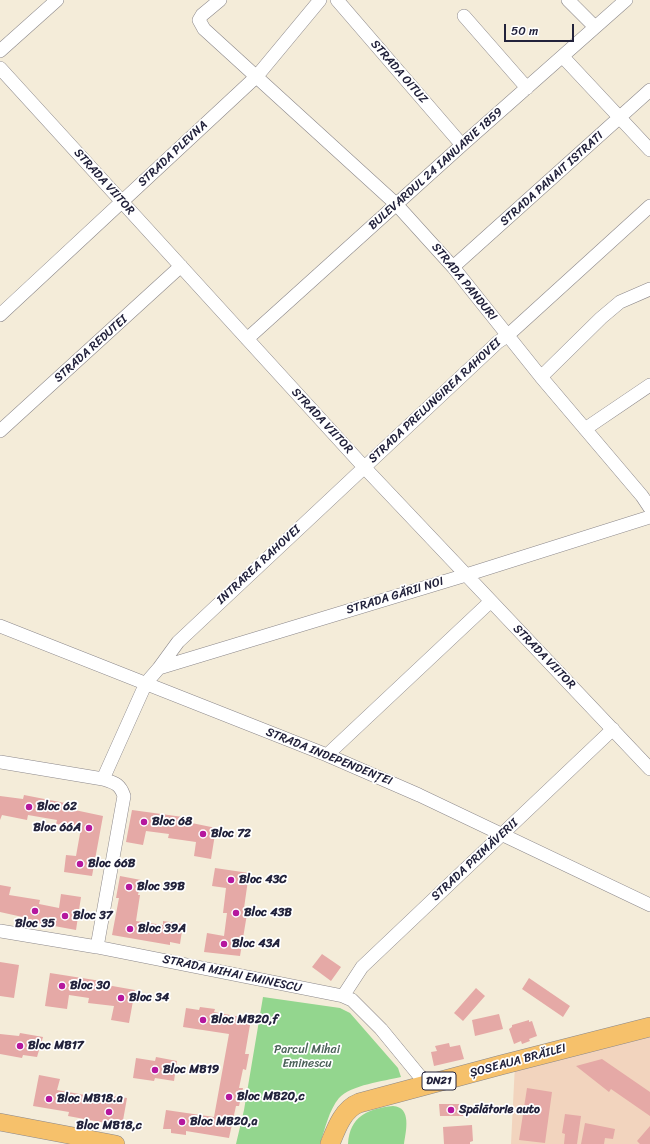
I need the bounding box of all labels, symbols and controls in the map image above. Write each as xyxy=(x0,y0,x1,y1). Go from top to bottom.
scale bar xyxy=(506,16,576,42)
text: 50 m xyxy=(511,20,538,42)
street label: STRADA OITUZ xyxy=(367,37,431,107)
street label: BULEVARDUL 24 IANUARIE 1859 xyxy=(366,105,506,233)
street label: STRADA PLEVNA xyxy=(135,118,211,190)
street label: STRADA PANAIT ISTRATI xyxy=(497,129,607,229)
street label: STRADA VIITOR xyxy=(71,146,137,218)
street label: STRADA PANDURI xyxy=(428,240,500,324)
street label: STRADA REDUTEI xyxy=(51,312,131,386)
street label: STRADA PRELUNGIREA RAHOVEI xyxy=(366,336,504,466)
street label: STRADA VIITOR xyxy=(288,385,356,457)
street label: INTRAREA RAHOVEI xyxy=(214,522,304,608)
street label: STRADA GĂRII NOI xyxy=(345,574,445,618)
street label: STRADA VIITOR xyxy=(510,622,578,692)
street label: STRADA INDEPENDENȚEI xyxy=(264,725,394,789)
place label: Bloc 62 xyxy=(37,800,77,814)
marker: Bloc 62 xyxy=(24,802,34,812)
place label: Bloc 68 xyxy=(152,815,192,829)
street label: STRADA PRIMĂVERII xyxy=(429,816,521,904)
marker: Bloc 68 xyxy=(139,817,149,827)
place label: Bloc 66A xyxy=(33,821,81,835)
marker: Bloc 66A xyxy=(84,823,94,833)
place label: Bloc 72 xyxy=(211,827,251,841)
marker: Bloc 72 xyxy=(198,829,208,839)
place label: Bloc 66B xyxy=(88,857,135,871)
marker: Bloc 66B xyxy=(75,859,85,869)
place label: Bloc 43C xyxy=(239,873,287,887)
marker: Bloc 43C xyxy=(226,875,236,885)
place label: Bloc 39B xyxy=(137,880,185,894)
marker: Bloc 39B xyxy=(124,882,134,892)
marker: Bloc 35 xyxy=(30,906,40,916)
place label: Bloc 43B xyxy=(244,906,292,920)
marker: Bloc 43B xyxy=(231,908,241,918)
place label: Bloc 37 xyxy=(73,909,113,923)
marker: Bloc 37 xyxy=(60,911,70,921)
place label: Bloc 35 xyxy=(15,917,55,931)
place label: Bloc 39A xyxy=(138,922,186,936)
marker: Bloc 39A xyxy=(125,924,135,934)
place label: Bloc 43A xyxy=(232,937,280,951)
marker: Bloc 43A xyxy=(219,939,229,949)
street label: STRADA MIHAI EMINESCU xyxy=(161,952,303,996)
place label: Bloc 30 xyxy=(70,979,110,993)
marker: Bloc 30 xyxy=(57,981,67,991)
place label: Bloc 34 xyxy=(129,991,169,1005)
marker: Bloc 34 xyxy=(116,993,126,1003)
place label: Bloc MB20,f xyxy=(211,1013,278,1027)
marker: Bloc MB20,f xyxy=(198,1015,208,1025)
place label: Bloc MB17 xyxy=(28,1039,84,1053)
marker: Bloc MB17 xyxy=(15,1041,25,1051)
street label: ȘOSEAUA BRĂILEI xyxy=(468,1041,568,1081)
park label: Parcul Mihai Eminescu xyxy=(274,1043,340,1071)
place label: Bloc MB19 xyxy=(163,1063,219,1077)
marker: Bloc MB19 xyxy=(150,1065,160,1075)
road number: DN21 xyxy=(422,1072,456,1090)
place label: Bloc MB20,c xyxy=(237,1090,304,1104)
place label: Bloc MB18.a xyxy=(57,1092,123,1106)
marker: Bloc MB20,c xyxy=(224,1092,234,1102)
marker: Bloc MB18.a xyxy=(44,1094,54,1104)
place label: Spălătorie auto xyxy=(459,1103,540,1117)
marker: Spălătorie auto xyxy=(446,1105,456,1115)
marker: Bloc MB18,c xyxy=(104,1107,114,1117)
place label: Bloc MB20,a xyxy=(190,1115,257,1129)
marker: Bloc MB20,a xyxy=(177,1117,187,1127)
place label: Bloc MB18,c xyxy=(76,1119,142,1133)

